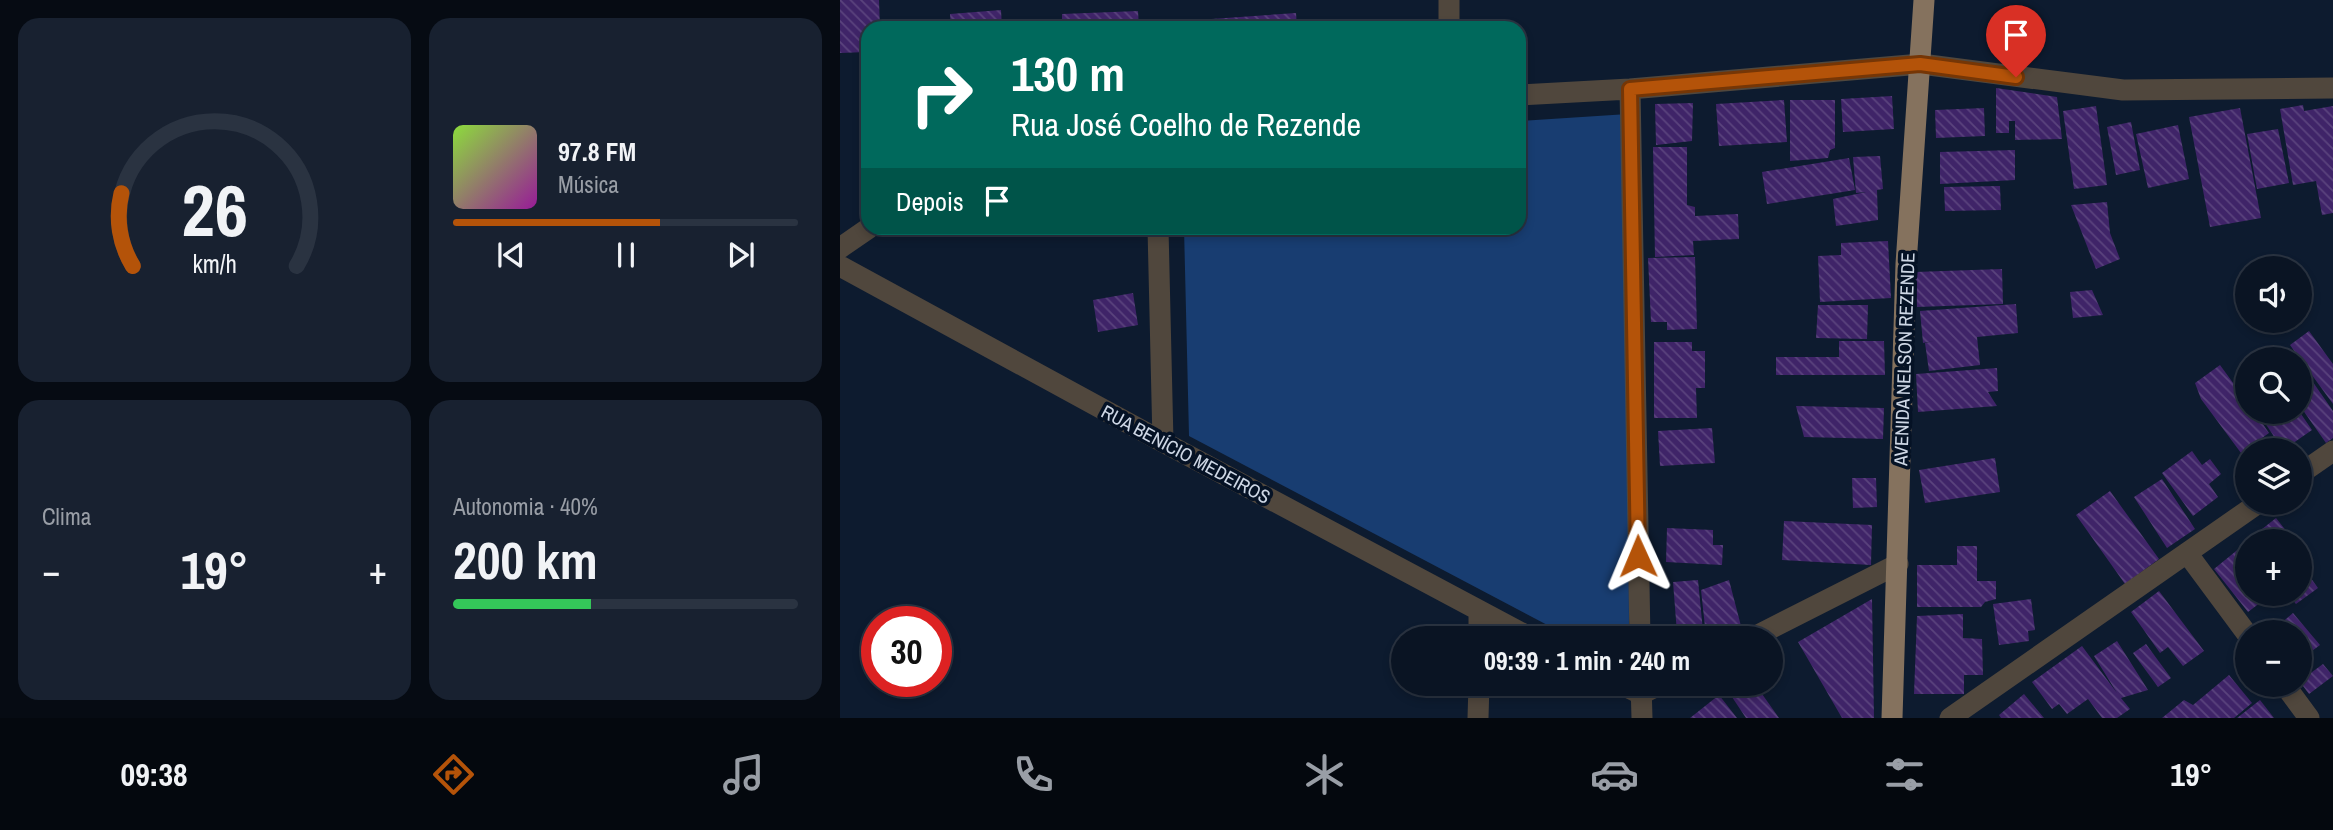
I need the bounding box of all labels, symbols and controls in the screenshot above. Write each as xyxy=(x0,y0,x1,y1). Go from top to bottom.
pin xyxy=(1986,5,2046,77)
icon: arrive xyxy=(1997,16,2035,54)
text: 130 m xyxy=(1011,40,1125,106)
icon: right xyxy=(896,49,987,140)
text: Rua José Coelho de Rezende xyxy=(1011,103,1361,146)
text: 97.8 FM xyxy=(558,134,636,169)
text: 26 xyxy=(181,161,248,259)
text: Música xyxy=(558,169,619,200)
icon: arrive xyxy=(978,182,1016,220)
text: Depois xyxy=(896,184,964,219)
icon: previous xyxy=(492,236,530,274)
icon: pause xyxy=(607,236,645,274)
icon: next xyxy=(722,236,760,274)
text: km/h xyxy=(192,247,237,281)
street label: AVENIDA NELSON REZENDE xyxy=(1887,252,1921,467)
map controls xyxy=(2235,256,2312,697)
button: sound xyxy=(2235,256,2312,333)
button: search xyxy=(2235,347,2312,424)
street label: RUA BENÍCIO MEDEIROS xyxy=(1097,398,1275,510)
button: layers xyxy=(2235,438,2312,515)
text: Autonomia · 40% xyxy=(453,491,598,522)
text: Clima xyxy=(42,501,91,532)
position arrow xyxy=(1601,519,1675,593)
text: 200 km xyxy=(453,525,598,595)
button: + xyxy=(2235,529,2312,606)
text: 19° xyxy=(180,535,249,605)
text: − xyxy=(42,545,60,596)
text: + xyxy=(369,545,387,596)
speed limit sign: 30 xyxy=(861,606,952,697)
button: − xyxy=(2235,620,2312,697)
text: 09:39 · 1 min · 240 m xyxy=(1484,643,1690,678)
icon: directions xyxy=(429,750,478,799)
icon: music xyxy=(719,750,768,799)
icon: phone xyxy=(1009,750,1058,799)
icon: climate xyxy=(1300,750,1349,799)
icon: car xyxy=(1590,750,1639,799)
icon: filters xyxy=(1880,750,1929,799)
text: 09:38 xyxy=(121,753,188,796)
text: 19° xyxy=(2170,753,2212,796)

